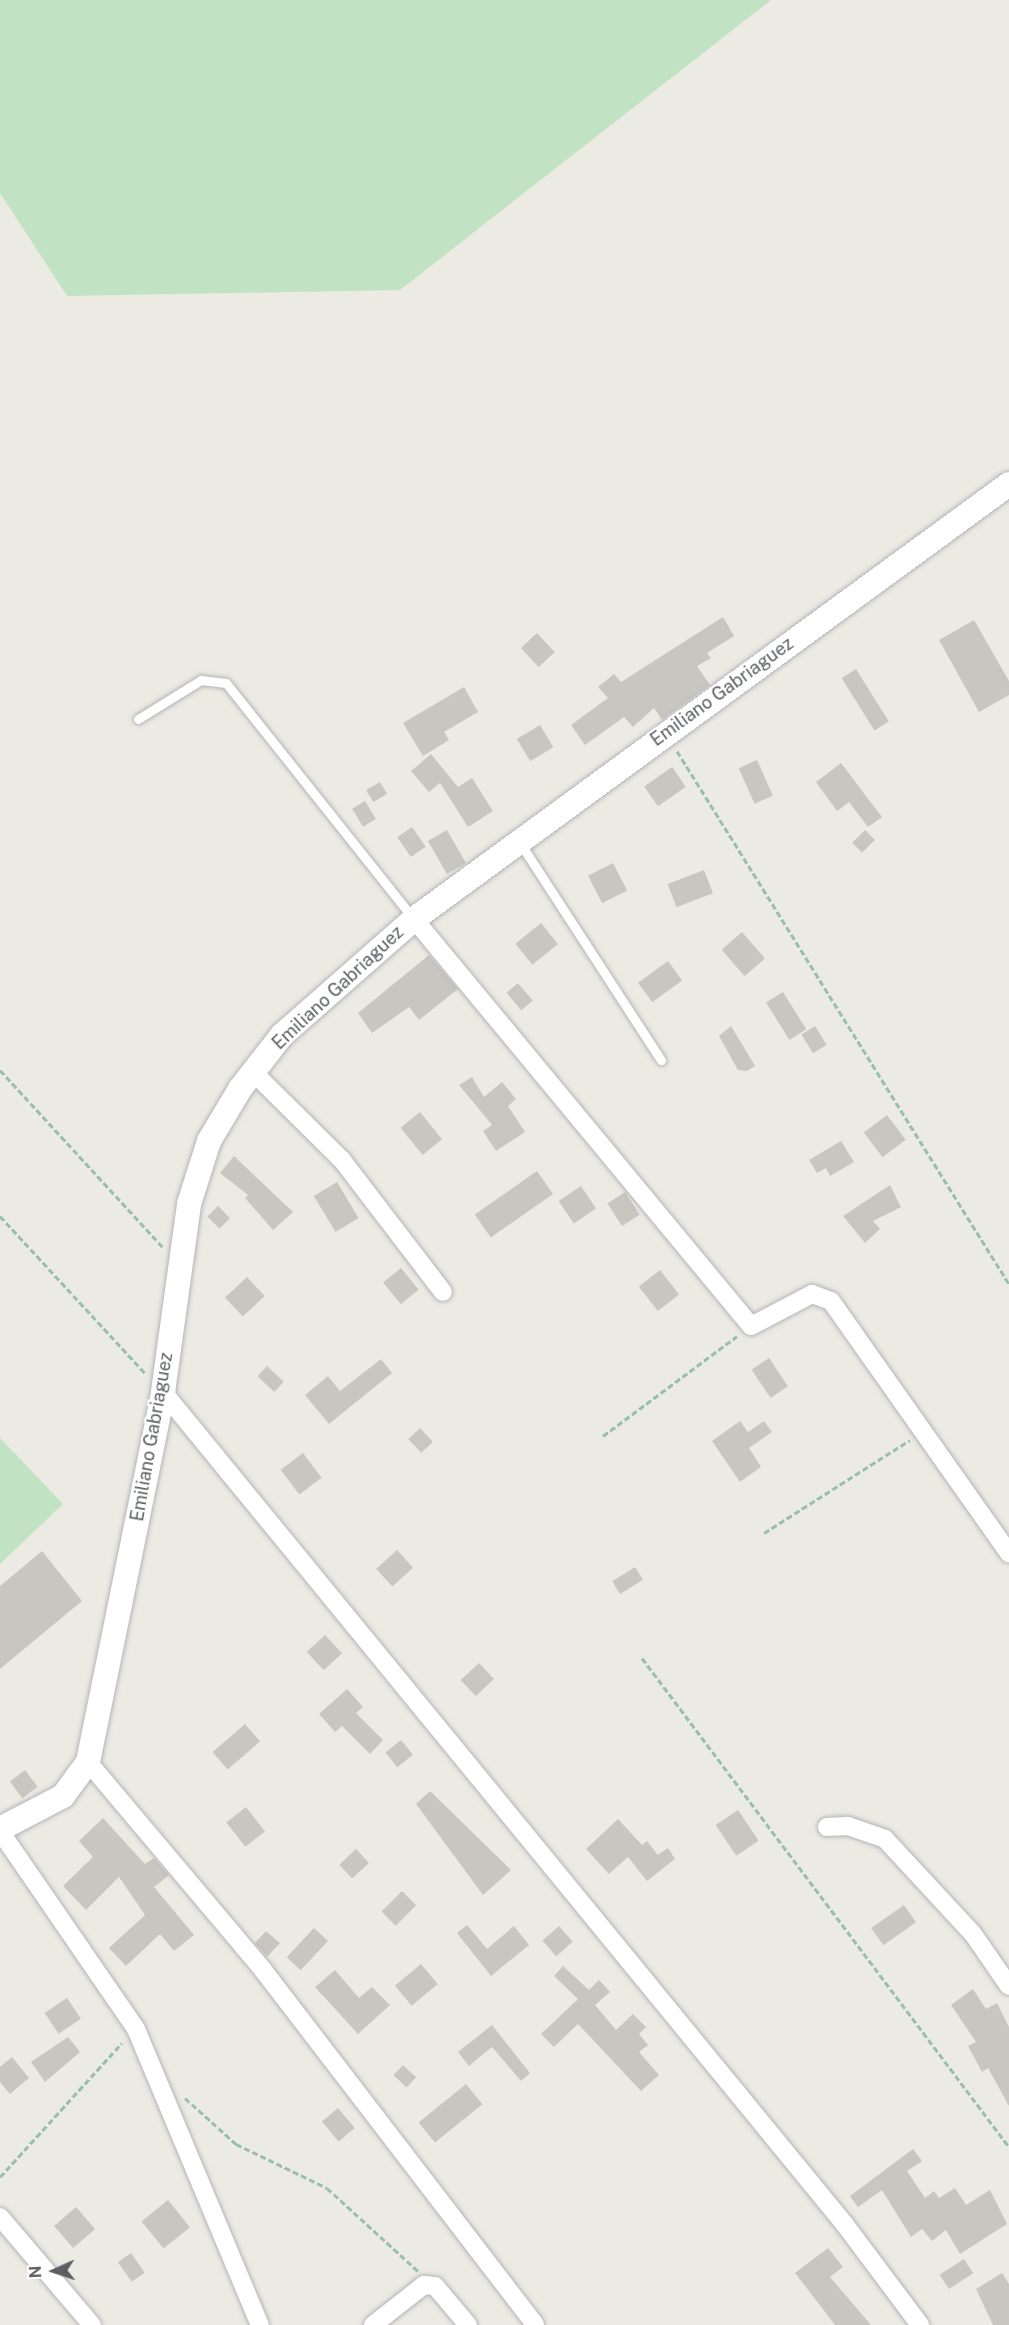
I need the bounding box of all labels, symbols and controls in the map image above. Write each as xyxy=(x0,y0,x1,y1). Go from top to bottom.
street label: Emiliano Gabriaguez xyxy=(646,633,798,751)
street label: Emiliano Gabriaguez xyxy=(268,922,408,1054)
street label: Emiliano Gabriaguez xyxy=(127,1351,177,1523)
north arrow xyxy=(24,2241,84,2301)
text: N xyxy=(26,2265,45,2279)

